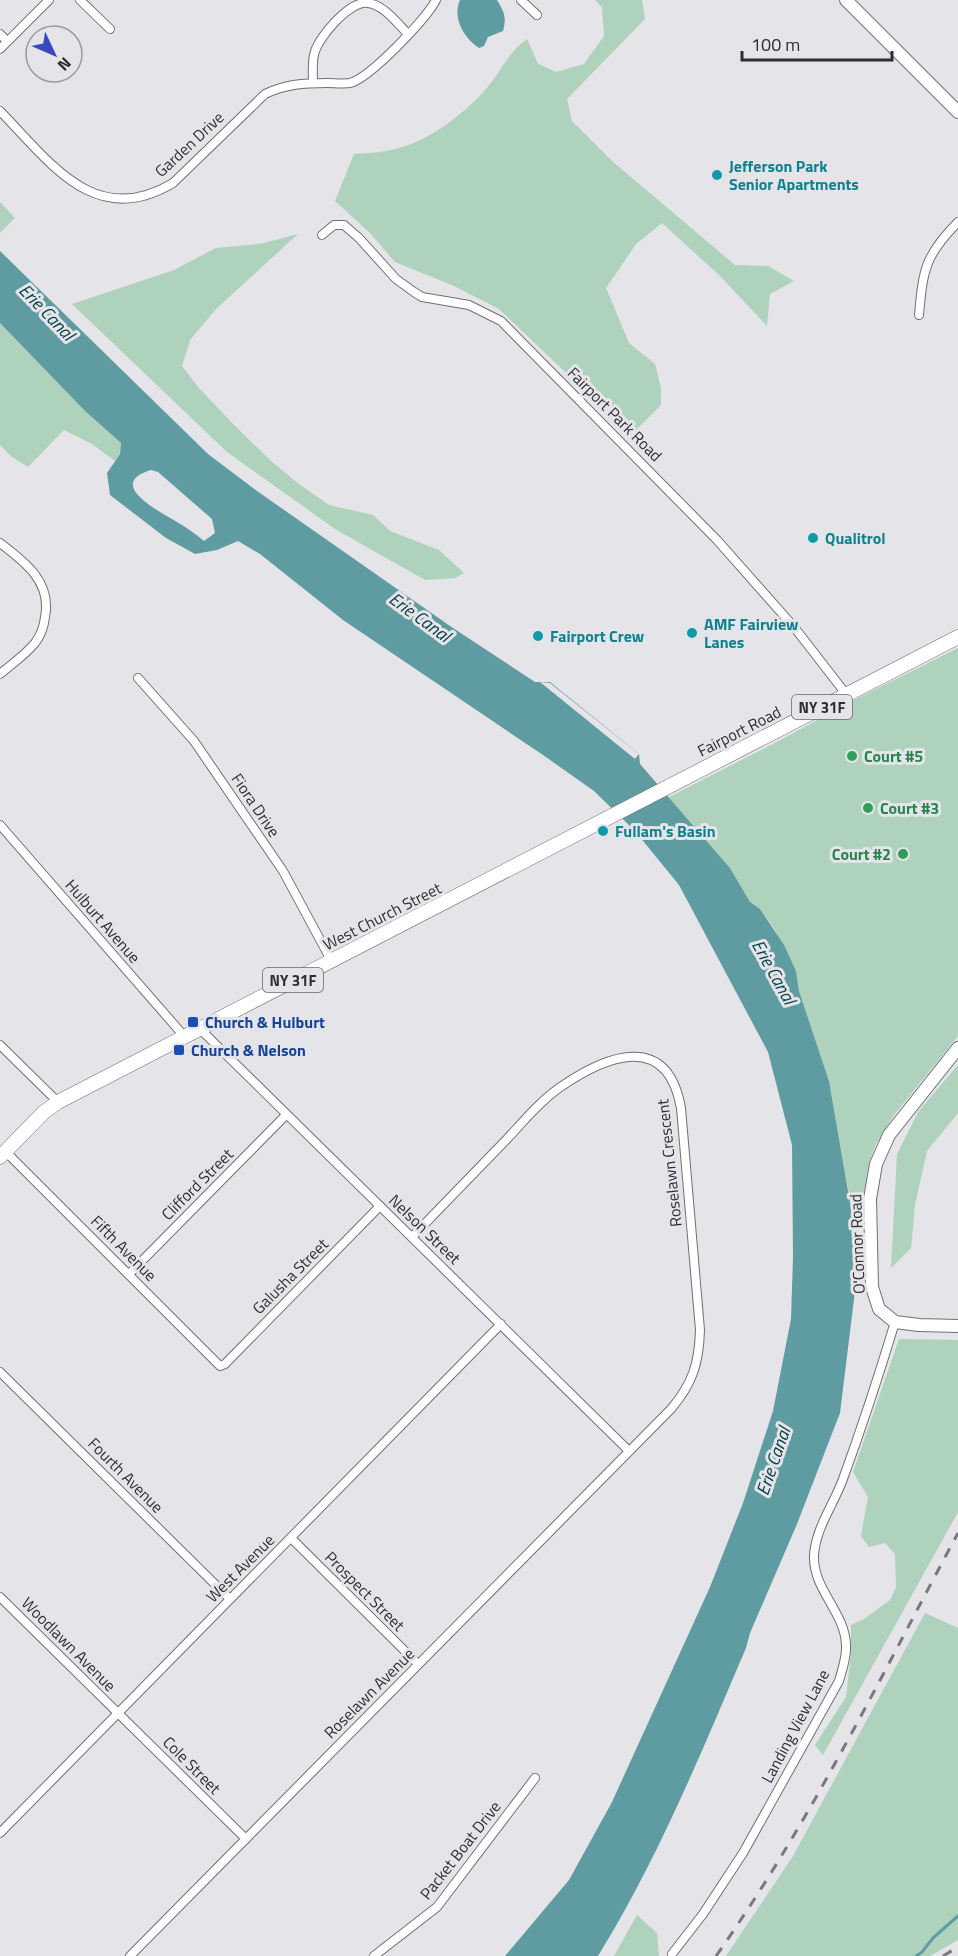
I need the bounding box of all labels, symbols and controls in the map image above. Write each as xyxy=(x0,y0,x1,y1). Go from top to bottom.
north arrow xyxy=(24,24,84,84)
scale bar xyxy=(742,24,892,62)
text: 100 m xyxy=(751,31,800,58)
text: N xyxy=(52,52,77,77)
street label: Garden Drive xyxy=(149,106,229,182)
place label: Jefferson Park Senior Apartments xyxy=(729,154,859,196)
marker: Jefferson Park Senior Apartments xyxy=(710,168,724,182)
water label: Erie Canal xyxy=(13,277,83,348)
street label: Fairport Park Road xyxy=(562,361,668,467)
place label: Qualitrol xyxy=(825,526,886,550)
marker: Qualitrol xyxy=(806,531,820,545)
water label: Erie Canal xyxy=(384,585,458,650)
place label: AMF Fairview Lanes xyxy=(704,612,798,654)
place label: Fairport Crew xyxy=(550,624,644,648)
marker: AMF Fairview Lanes xyxy=(685,626,699,640)
marker: Fairport Crew xyxy=(531,629,545,643)
road number: NY 31F xyxy=(792,695,852,719)
street label: Fairport Road xyxy=(693,700,785,762)
place label: Court #5 xyxy=(864,744,923,768)
marker: Court #5 xyxy=(845,749,859,763)
street label: Fiora Drive xyxy=(226,768,286,842)
place label: Court #3 xyxy=(880,796,939,820)
marker: Court #3 xyxy=(861,801,875,815)
place label: Fullam's Basin xyxy=(615,819,716,843)
marker: Fullam's Basin xyxy=(596,824,610,838)
place label: Court #2 xyxy=(832,842,891,866)
marker: Court #2 xyxy=(896,847,910,861)
street label: Hulburt Avenue xyxy=(60,874,146,968)
street label: West Church Street xyxy=(319,876,446,956)
water label: Erie Canal xyxy=(745,935,804,1011)
road number: NY 31F xyxy=(263,968,323,992)
place label: Church & Hulburt xyxy=(205,1010,325,1034)
marker: Church & Hulburt xyxy=(186,1015,200,1029)
place label: Church & Nelson xyxy=(191,1038,306,1062)
marker: Church & Nelson xyxy=(172,1043,186,1057)
street label: Roselawn Crescent xyxy=(650,1098,688,1228)
street label: Clifford Street xyxy=(156,1142,239,1225)
street label: Nelson Street xyxy=(384,1188,467,1270)
street label: O'Connor Road xyxy=(843,1194,871,1294)
street label: Fifth Avenue xyxy=(85,1209,163,1287)
street label: Galusha Street xyxy=(247,1232,334,1319)
water label: Erie Canal xyxy=(749,1421,798,1499)
street label: Fourth Avenue xyxy=(83,1432,169,1518)
street label: West Avenue xyxy=(200,1528,280,1608)
street label: Prospect Street xyxy=(320,1546,411,1637)
street label: Woodlawn Avenue xyxy=(16,1591,122,1697)
street label: Roselawn Avenue xyxy=(318,1642,420,1744)
street label: Landing View Lane xyxy=(755,1665,835,1787)
street label: Cole Street xyxy=(158,1731,227,1800)
street label: Packet Boat Drive xyxy=(414,1796,506,1904)

